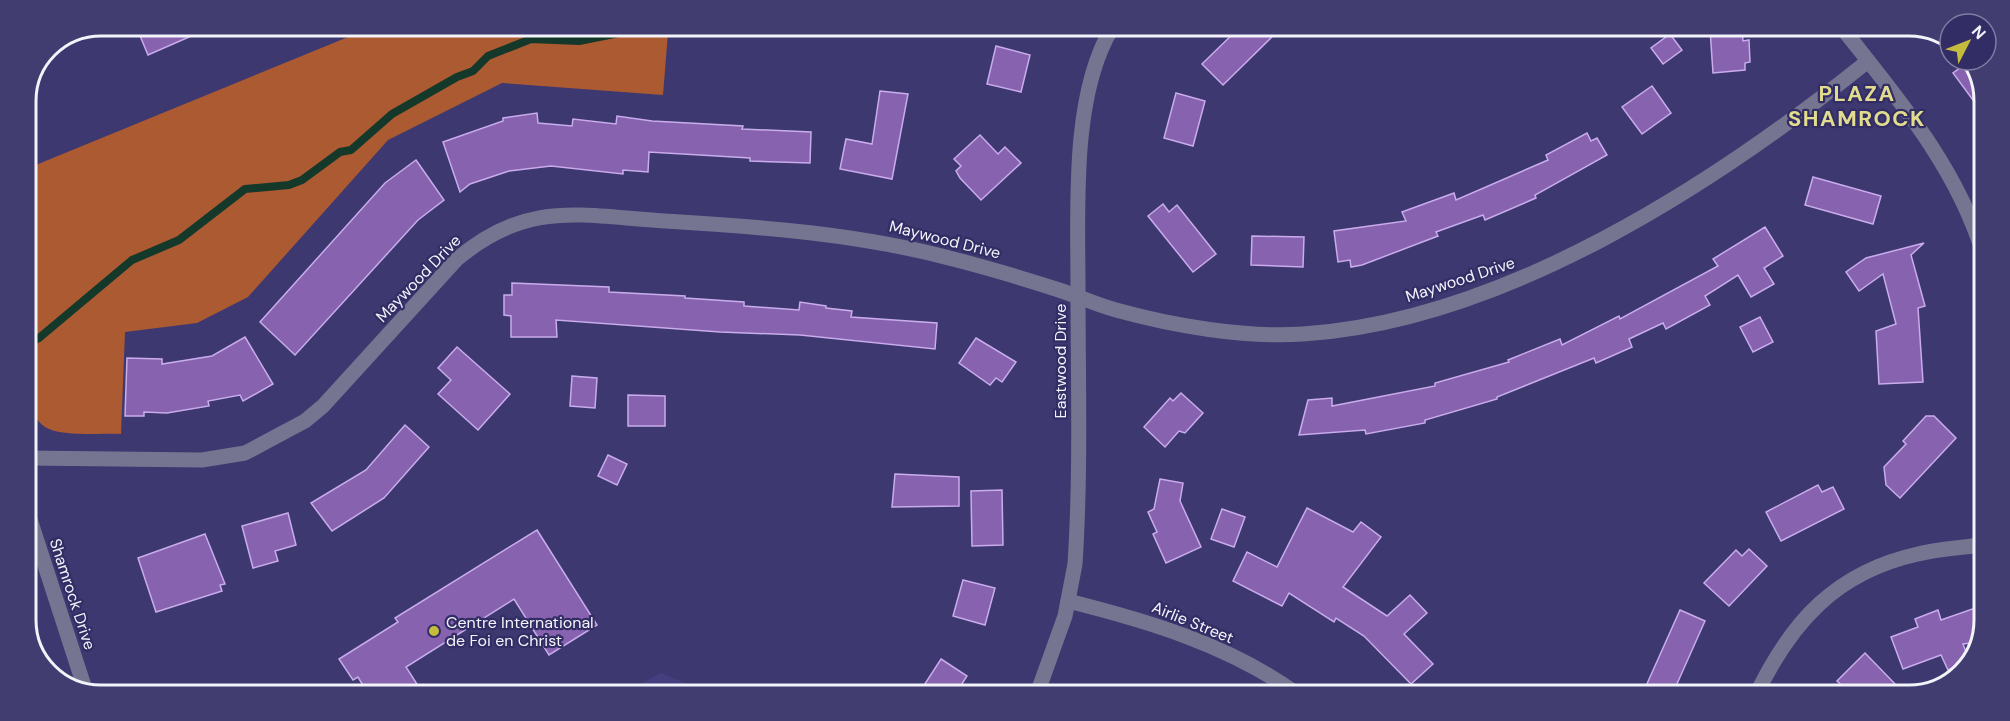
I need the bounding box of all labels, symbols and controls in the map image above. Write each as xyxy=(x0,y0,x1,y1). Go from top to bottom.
north arrow xyxy=(1938,12,1998,72)
text: N xyxy=(1967,21,1990,44)
district label: PLAZA SHAMROCK xyxy=(1788,79,1926,133)
street label: Maywood Drive xyxy=(887,216,1003,263)
street label: Maywood Drive xyxy=(371,230,465,327)
street label: Maywood Drive xyxy=(1403,252,1518,307)
street label: Eastwood Drive xyxy=(1050,304,1071,418)
street label: Shamrock Drive xyxy=(45,536,100,653)
street label: Airlie Street xyxy=(1149,597,1237,648)
place label: Centre International de Foi en Christ xyxy=(446,612,594,651)
marker: Centre International de Foi en Christ xyxy=(427,624,441,638)

